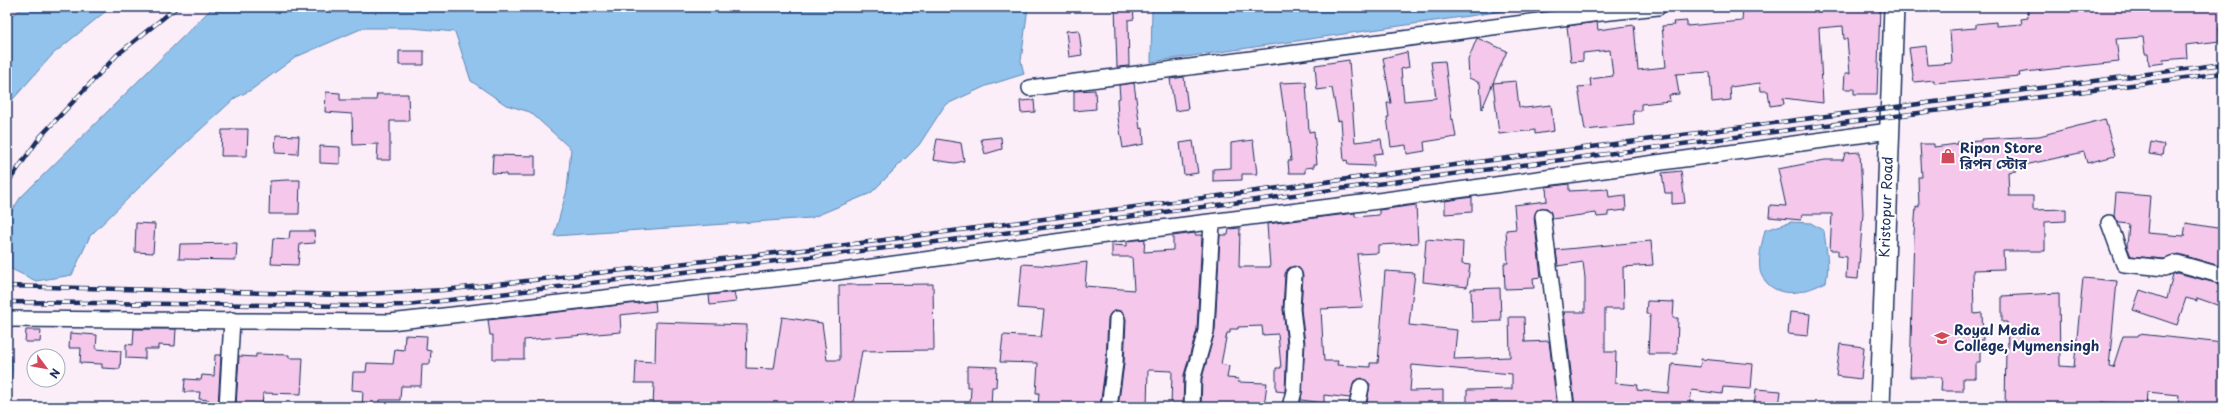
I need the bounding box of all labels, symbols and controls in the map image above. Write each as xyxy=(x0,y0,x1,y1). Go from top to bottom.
place label: Ripon Store রিপন স্টোর xyxy=(1959,137,2043,174)
shop icon: Ripon Store রিপন স্টোর xyxy=(1939,147,1957,165)
street label: Kristopur Road xyxy=(1873,156,1898,258)
place label: Royal Media College, Mymensingh xyxy=(1954,319,2099,356)
school or university icon: Royal Media College, Mymensingh xyxy=(1933,329,1951,347)
north arrow xyxy=(26,348,66,388)
text: N xyxy=(45,365,64,382)

